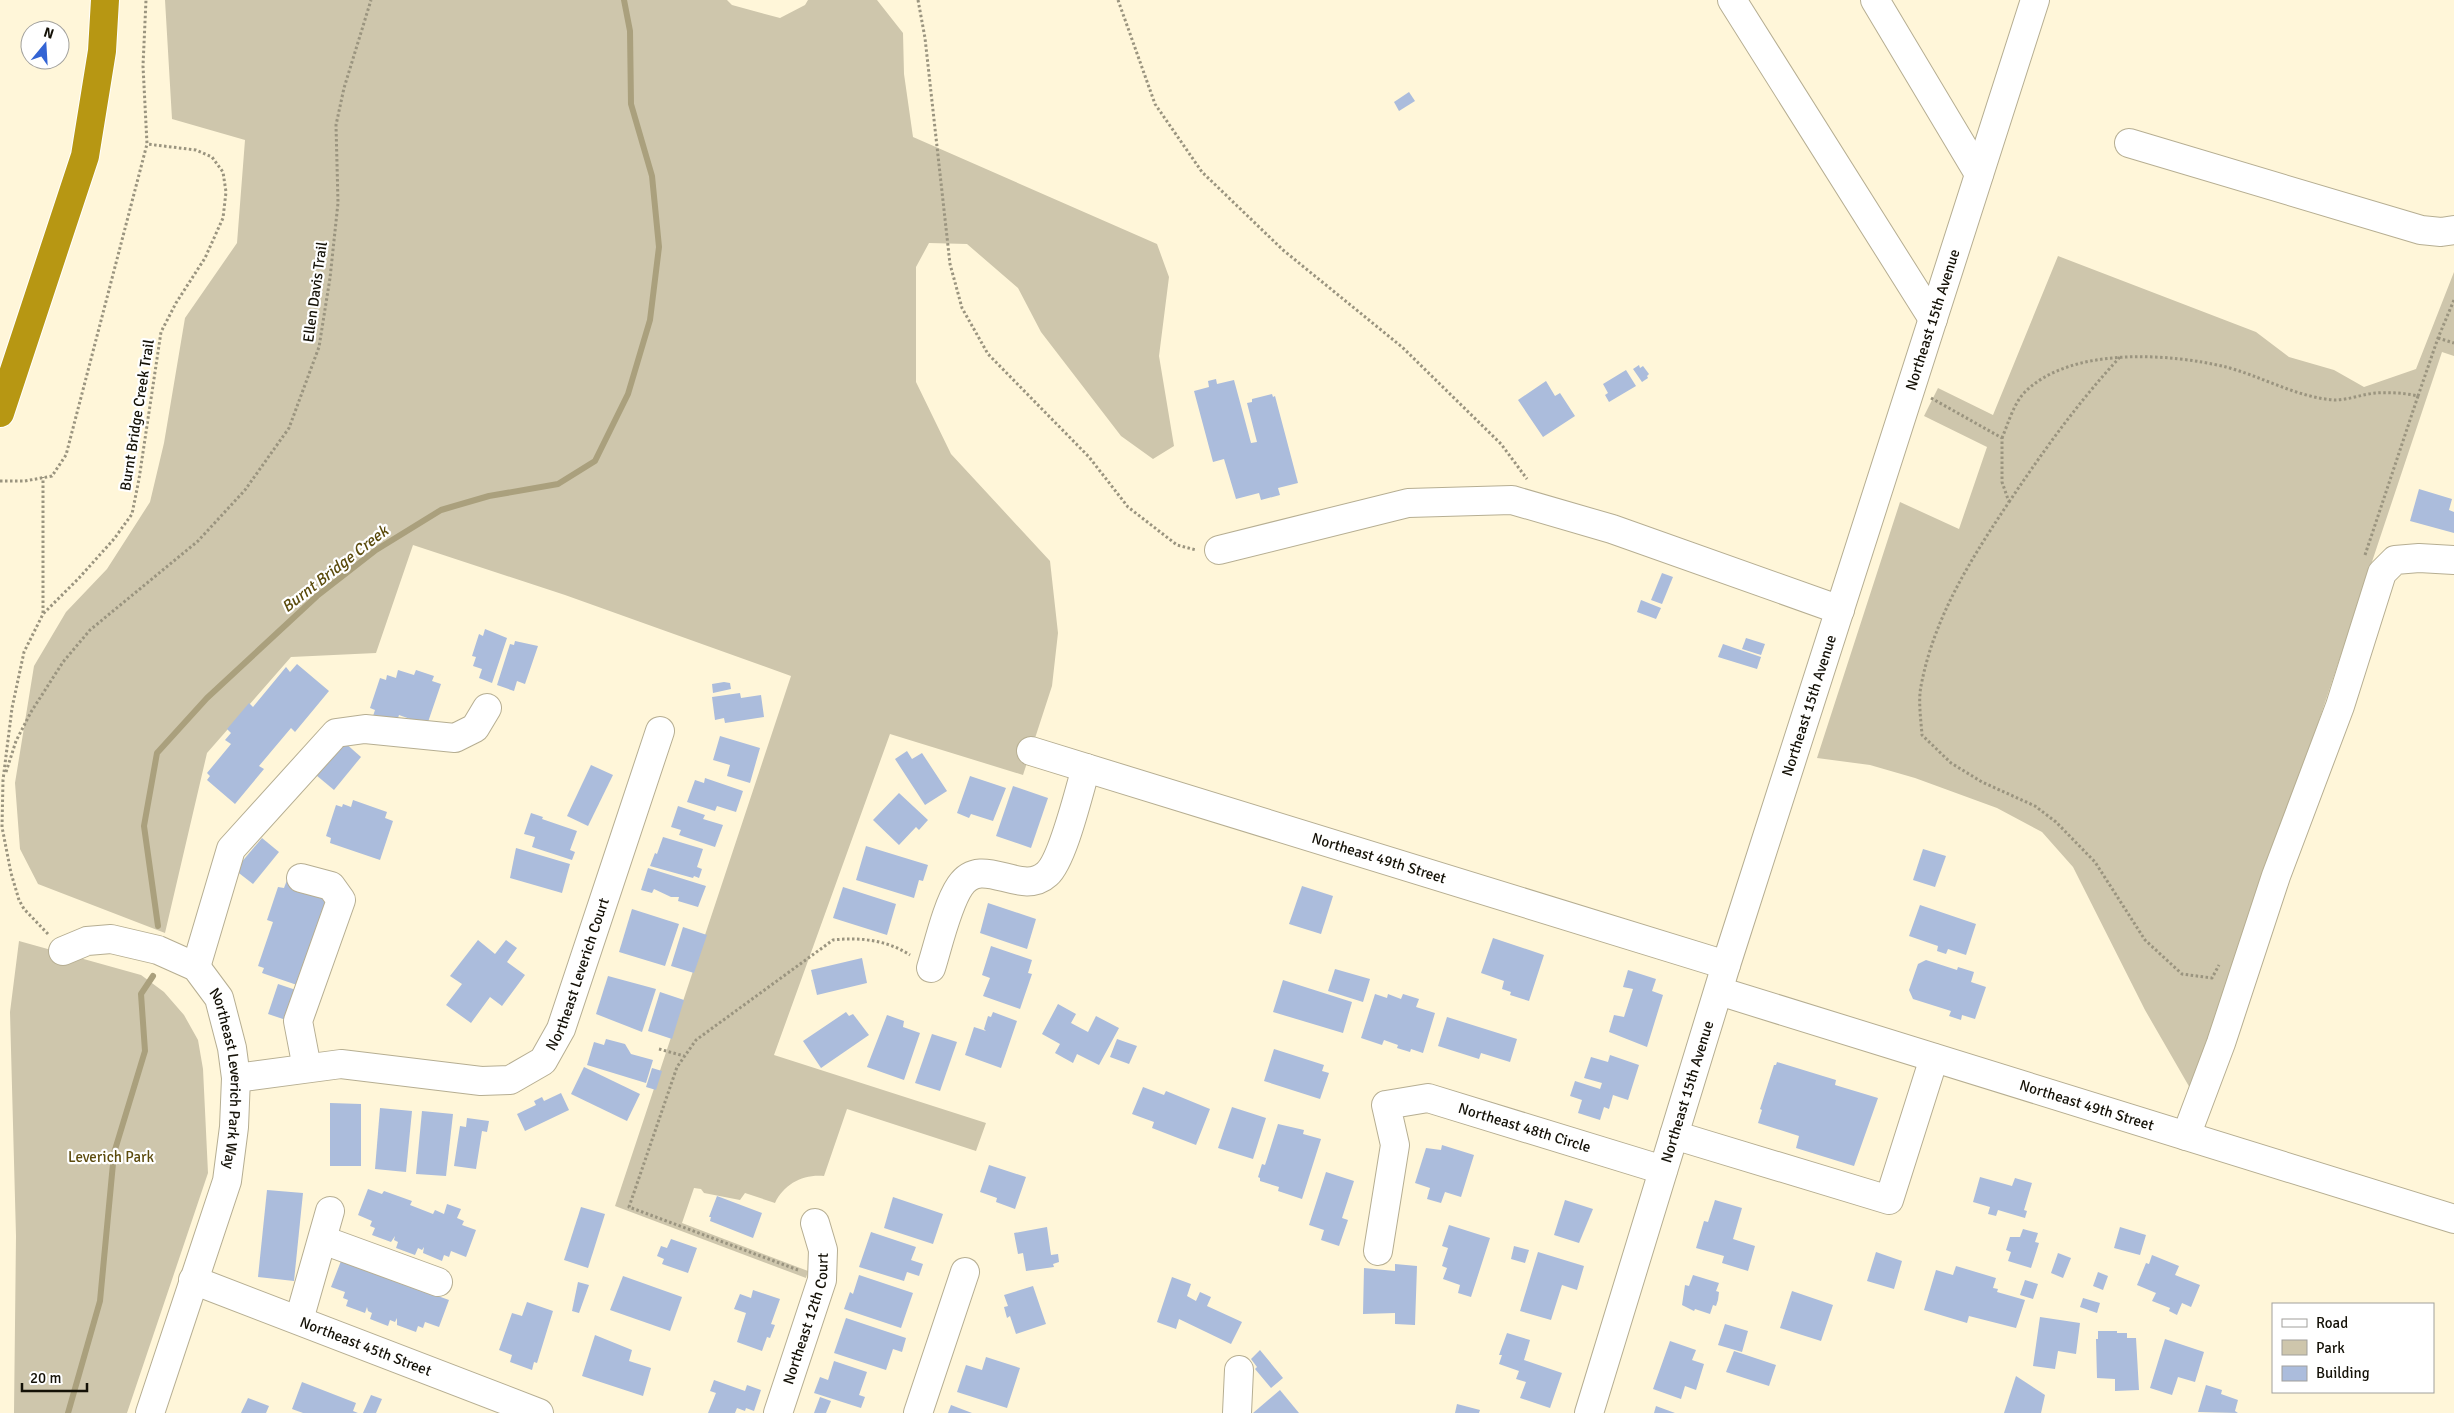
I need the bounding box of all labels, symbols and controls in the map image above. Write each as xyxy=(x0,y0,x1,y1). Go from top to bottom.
north arrow xyxy=(20,20,70,70)
text: N xyxy=(42,24,56,43)
street label: Ellen Davis Trail xyxy=(299,240,331,344)
street label: Northeast 15th Avenue xyxy=(1902,247,1964,393)
street label: Burnt Bridge Creek Trail xyxy=(116,338,158,492)
water label: Burnt Bridge Creek xyxy=(278,520,394,617)
street label: Northeast 15th Avenue xyxy=(1778,633,1840,778)
street label: Northeast 49th Street xyxy=(1310,829,1448,887)
street label: Northeast Leverich Court xyxy=(542,895,613,1054)
street label: Northeast Leverich Park Way xyxy=(206,984,245,1170)
street label: Northeast 15th Avenue xyxy=(1657,1019,1717,1165)
street label: Northeast 49th Street xyxy=(2017,1076,2156,1134)
street label: Northeast 48th Circle xyxy=(1456,1099,1593,1156)
park label: Leverich Park xyxy=(68,1148,155,1166)
street label: Northeast 12th Court xyxy=(779,1253,832,1387)
legend xyxy=(2272,1303,2434,1393)
street label: Northeast 45th Street xyxy=(297,1313,434,1380)
text: Road xyxy=(2316,1314,2348,1332)
text: Park xyxy=(2316,1339,2345,1357)
scale bar xyxy=(22,1360,88,1392)
text: Building xyxy=(2316,1364,2370,1382)
text: 20 m xyxy=(30,1369,61,1387)

